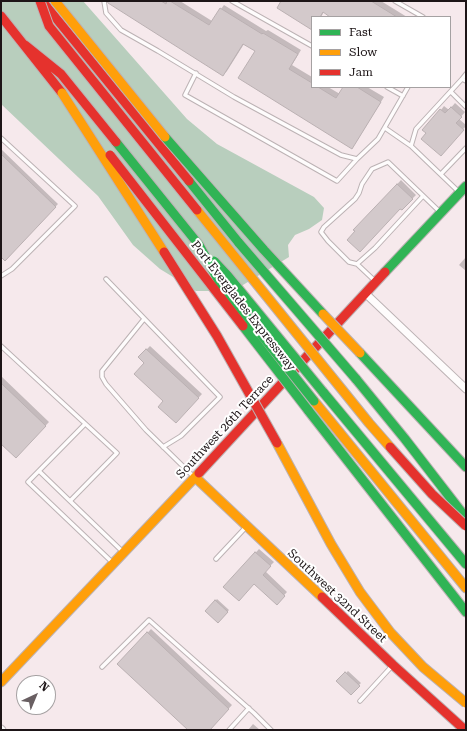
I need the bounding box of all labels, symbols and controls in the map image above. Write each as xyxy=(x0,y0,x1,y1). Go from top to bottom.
legend xyxy=(311,16,451,88)
text: Fast xyxy=(349,25,372,39)
text: Slow xyxy=(349,45,377,59)
text: Jam xyxy=(349,65,373,79)
street label: Port Everglades Expressway xyxy=(188,238,298,374)
street label: Southwest 26th Terrace xyxy=(173,372,277,482)
street label: Southwest 32nd Street xyxy=(284,546,390,646)
north arrow xyxy=(16,675,56,715)
text: N xyxy=(36,679,52,694)

